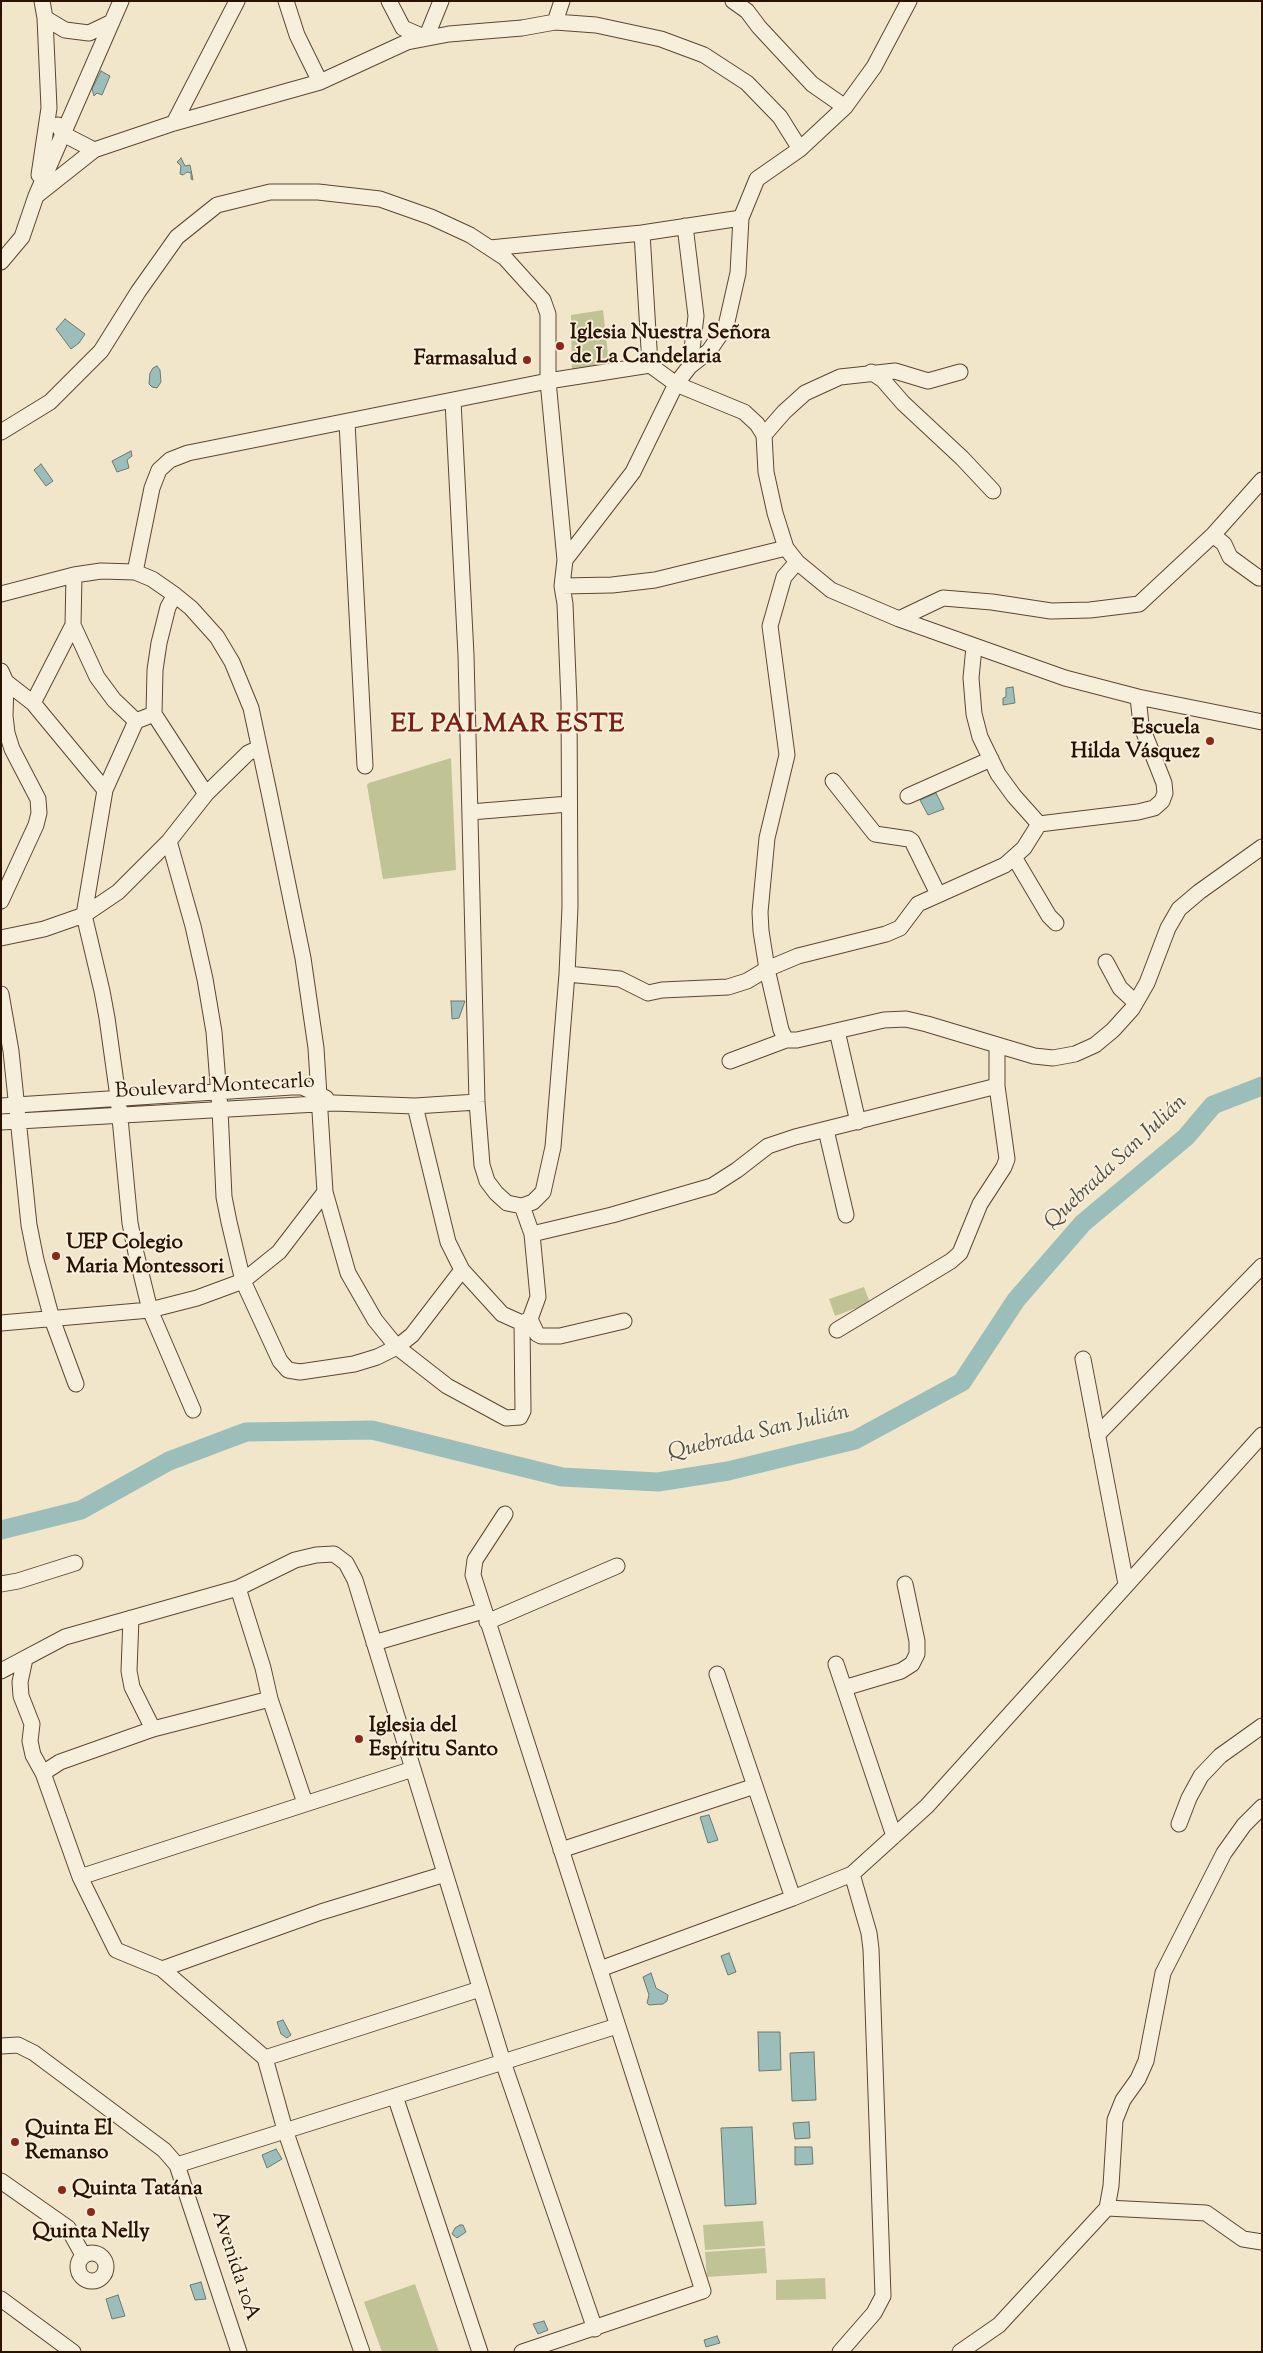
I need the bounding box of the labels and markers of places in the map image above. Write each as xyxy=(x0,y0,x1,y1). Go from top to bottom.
place label: Iglesia Nuestra Señora de La Candelaria xyxy=(570,321,770,371)
marker: Iglesia Nuestra Señora de La Candelaria xyxy=(554,340,566,352)
place label: Farmasalud xyxy=(414,347,517,373)
marker: Farmasalud xyxy=(521,354,533,366)
place label: Escuela Hilda Vásquez xyxy=(1071,716,1200,766)
marker: Escuela Hilda Vásquez xyxy=(1204,735,1216,747)
place label: UEP Colegio Maria Montessori xyxy=(66,1231,224,1281)
marker: UEP Colegio Maria Montessori xyxy=(50,1250,62,1262)
place label: Iglesia del Espíritu Santo xyxy=(369,1714,498,1764)
marker: Iglesia del Espíritu Santo xyxy=(353,1733,365,1745)
place label: Quinta El Remanso xyxy=(25,2117,113,2167)
marker: Quinta El Remanso xyxy=(9,2136,21,2148)
place label: Quinta Tatána xyxy=(72,2177,203,2203)
marker: Quinta Tatána xyxy=(56,2184,68,2196)
marker: Quinta Nelly xyxy=(85,2206,97,2218)
place label: Quinta Nelly xyxy=(32,2220,150,2246)

